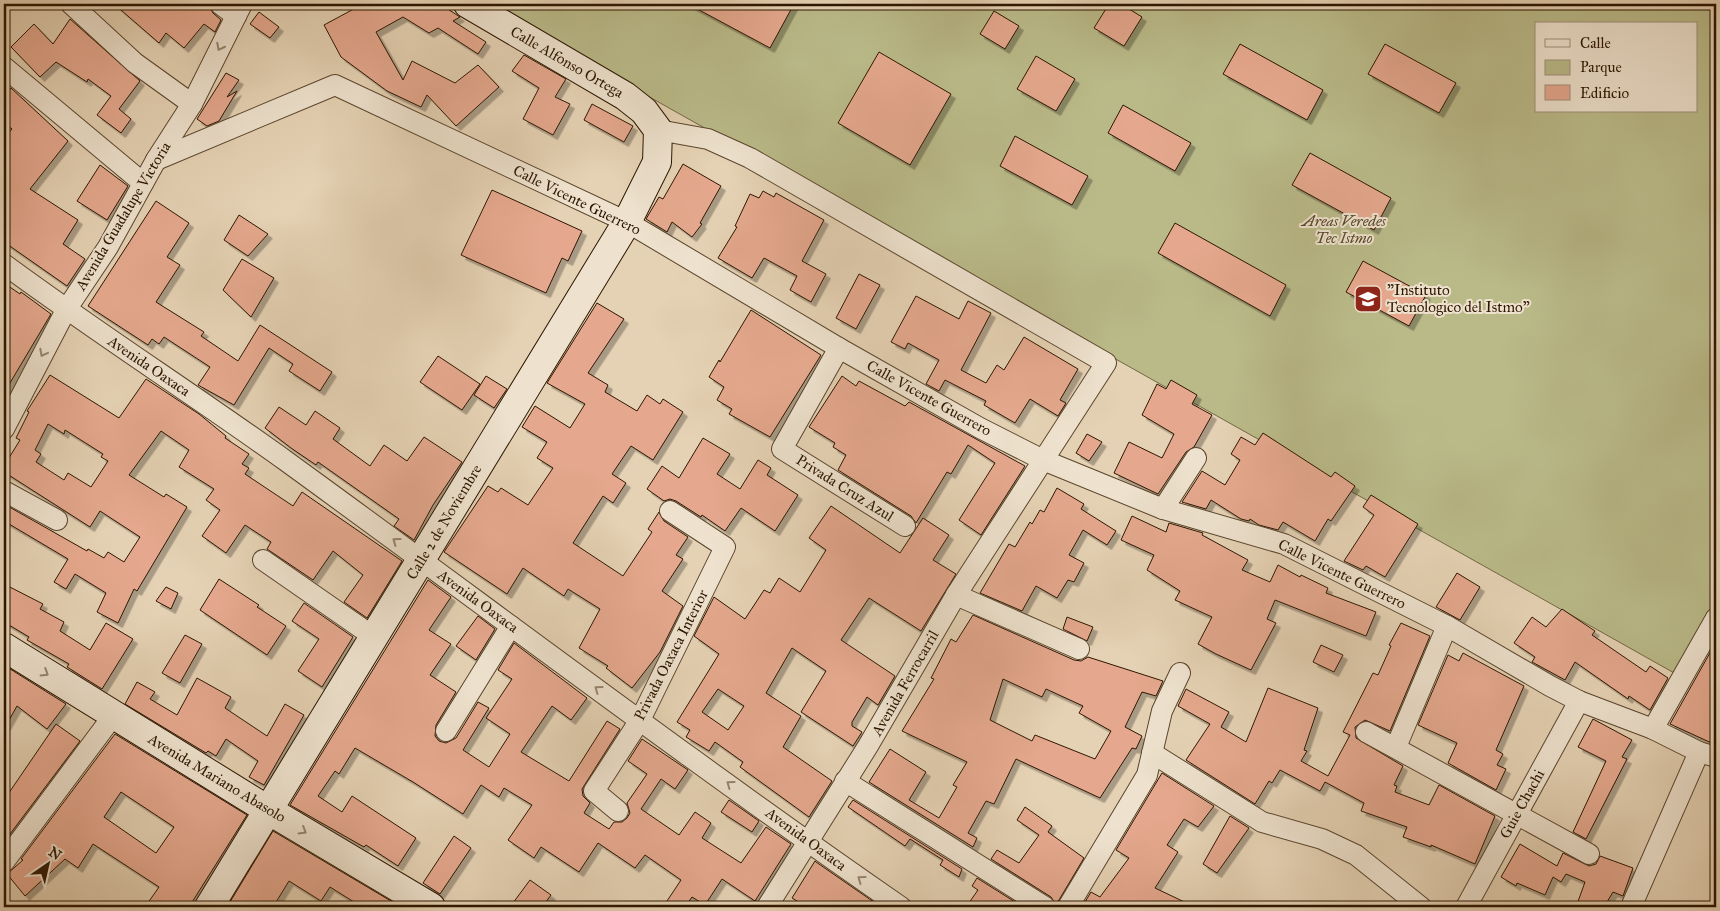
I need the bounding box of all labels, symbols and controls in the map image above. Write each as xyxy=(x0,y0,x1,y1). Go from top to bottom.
street label: Calle Alfonso Ortega xyxy=(507,22,627,102)
legend xyxy=(1535,22,1698,112)
text: Calle xyxy=(1580,34,1611,52)
one-way arrow xyxy=(216,42,226,51)
text: Parque xyxy=(1580,58,1622,77)
text: Edificio xyxy=(1580,84,1629,102)
street label: Avenida Guadalupe Victoria xyxy=(71,138,175,294)
street label: Calle Vicente Guerrero xyxy=(510,161,644,239)
park label: Areas Veredes Tec Istmo xyxy=(1300,212,1387,247)
place label: "Instituto Tecnologico del Istmo" xyxy=(1387,281,1530,316)
school or university icon: "Instituto Tecnologico del Istmo" xyxy=(1353,284,1383,314)
street label: Avenida Oaxaca xyxy=(104,331,194,401)
one-way arrow xyxy=(39,348,49,357)
street label: Calle Vicente Guerrero xyxy=(863,356,995,440)
street label: Privada Cruz Azul xyxy=(793,451,898,526)
street label: Calle 2 de Noviembre xyxy=(403,461,485,583)
street label: Calle Vicente Guerrero xyxy=(1275,535,1409,613)
one-way arrow xyxy=(392,538,402,547)
street label: Avenida Oaxaca xyxy=(433,565,522,637)
street label: Privada Oaxaca Interior xyxy=(630,586,712,723)
street label: Avenida Ferrocarril xyxy=(867,626,943,740)
one-way arrow xyxy=(39,666,48,676)
one-way arrow xyxy=(594,686,604,695)
street label: Avenida Mariano Abasolo xyxy=(144,729,289,826)
street label: Guie Chachi xyxy=(1496,766,1548,842)
one-way arrow xyxy=(726,781,735,790)
street label: Avenida Oaxaca xyxy=(761,803,850,875)
one-way arrow xyxy=(297,824,306,834)
north arrow xyxy=(22,838,72,888)
text: N xyxy=(45,843,65,864)
one-way arrow xyxy=(858,876,867,885)

